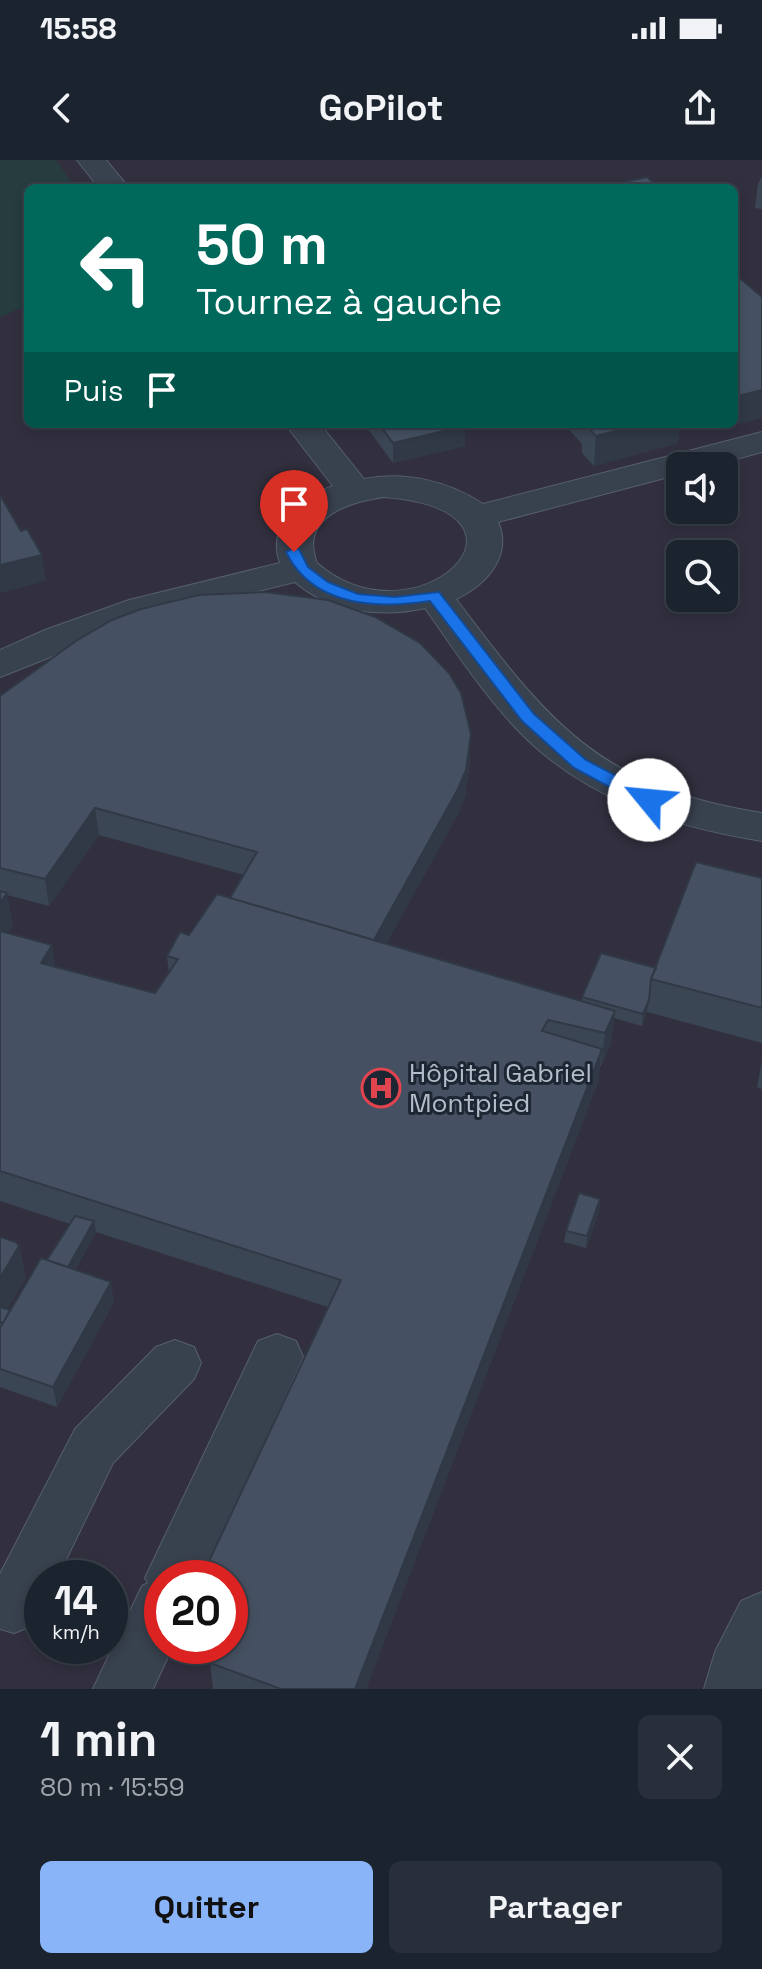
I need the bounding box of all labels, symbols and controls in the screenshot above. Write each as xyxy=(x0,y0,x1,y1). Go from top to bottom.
text: 15:58 xyxy=(40,9,117,48)
text: GoPilot xyxy=(319,85,443,131)
icon: back xyxy=(40,86,84,130)
icon: share xyxy=(678,86,722,130)
text: 50 m xyxy=(196,209,328,280)
icon: left xyxy=(64,216,168,320)
text: Tournez à gauche xyxy=(196,279,502,325)
icon: arrive xyxy=(140,368,184,412)
text: Puis xyxy=(64,371,124,410)
map controls xyxy=(666,452,738,612)
button: sound xyxy=(666,452,738,524)
pin xyxy=(260,470,328,552)
icon: arrive xyxy=(272,482,316,526)
button: search xyxy=(666,540,738,612)
position arrow xyxy=(607,758,691,842)
place label: Hôpital Gabriel Montpied xyxy=(409,1056,592,1120)
hospital icon: Hôpital Gabriel Montpied xyxy=(360,1067,402,1109)
speed limit sign: 20 xyxy=(144,1560,248,1664)
text: 14 xyxy=(54,1576,98,1627)
text: km/h xyxy=(52,1619,100,1645)
text: 1 min xyxy=(40,1709,157,1770)
button: close xyxy=(638,1715,722,1799)
text: 80 m · 15:59 xyxy=(40,1770,185,1804)
button: Quitter xyxy=(40,1861,373,1953)
button: Partager xyxy=(389,1861,722,1953)

